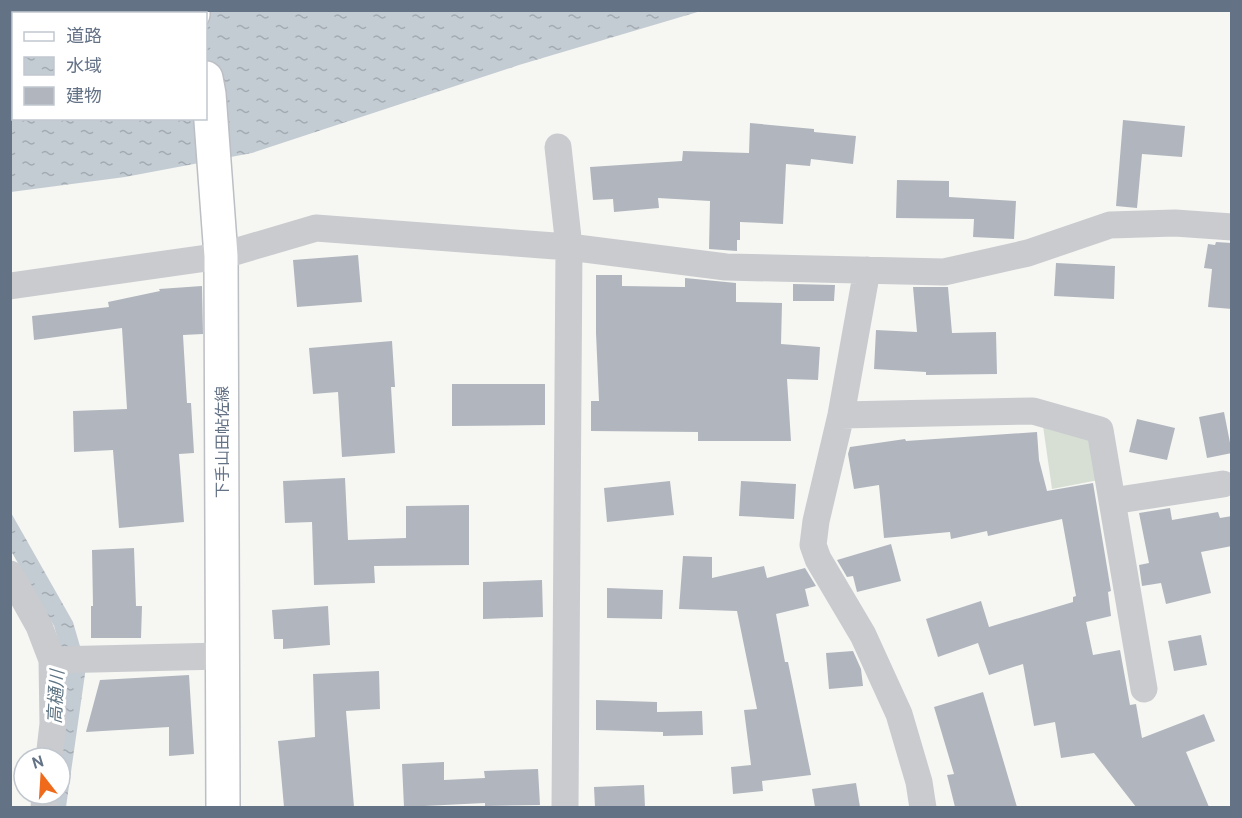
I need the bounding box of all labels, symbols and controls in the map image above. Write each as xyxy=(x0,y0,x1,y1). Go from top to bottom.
legend xyxy=(12,12,207,120)
text: 道路 xyxy=(66,25,102,47)
text: 水域 xyxy=(66,55,102,77)
text: 建物 xyxy=(66,85,102,107)
street label: 下手山田帖佐線 xyxy=(213,386,232,498)
water label: 高樋川 xyxy=(44,667,69,725)
north arrow xyxy=(12,746,72,806)
text: N xyxy=(30,751,46,773)

